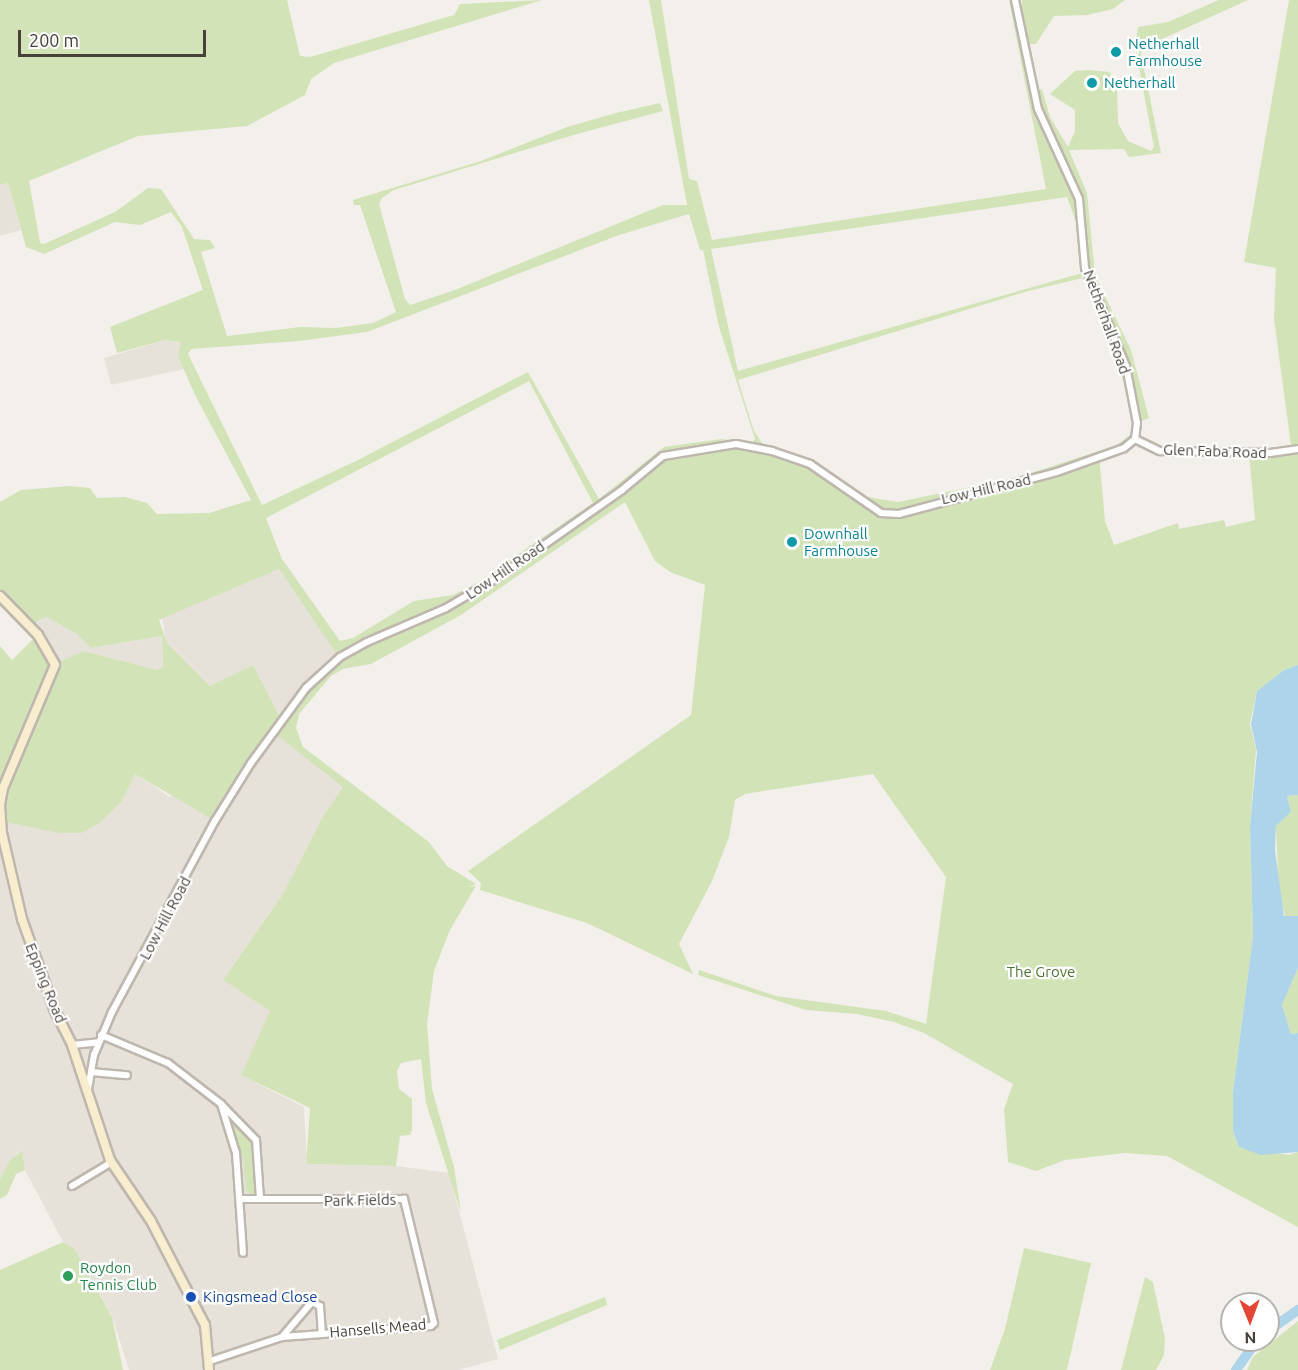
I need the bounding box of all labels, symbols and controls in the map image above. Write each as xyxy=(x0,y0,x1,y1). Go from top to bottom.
scale bar xyxy=(21,18,208,56)
text: 200 m xyxy=(29,30,79,50)
place label: Netherhall Farmhouse xyxy=(1128,34,1202,69)
marker: Netherhall Farmhouse xyxy=(1109,45,1123,59)
place label: Netherhall xyxy=(1104,74,1176,92)
marker: Netherhall xyxy=(1085,76,1099,90)
street label: Netherhall Road xyxy=(1080,267,1134,377)
street label: Glen Faba Road xyxy=(1163,440,1267,462)
street label: Low Hill Road xyxy=(939,470,1033,508)
place label: Downhall Farmhouse xyxy=(804,524,878,559)
marker: Downhall Farmhouse xyxy=(785,535,799,549)
street label: Low Hill Road xyxy=(462,537,548,603)
street label: Low Hill Road xyxy=(136,873,194,963)
street label: Epping Road xyxy=(22,940,70,1026)
park label: The Grove xyxy=(1007,963,1075,981)
street label: Park Fields xyxy=(324,1190,396,1210)
place label: Roydon Tennis Club xyxy=(80,1258,157,1293)
marker: Roydon Tennis Club xyxy=(61,1269,75,1283)
place label: Kingsmead Close xyxy=(203,1288,318,1306)
marker: Kingsmead Close xyxy=(184,1290,198,1304)
north arrow xyxy=(1220,1292,1280,1352)
street label: Hansells Mead xyxy=(329,1315,427,1341)
text: N xyxy=(1244,1329,1256,1347)

